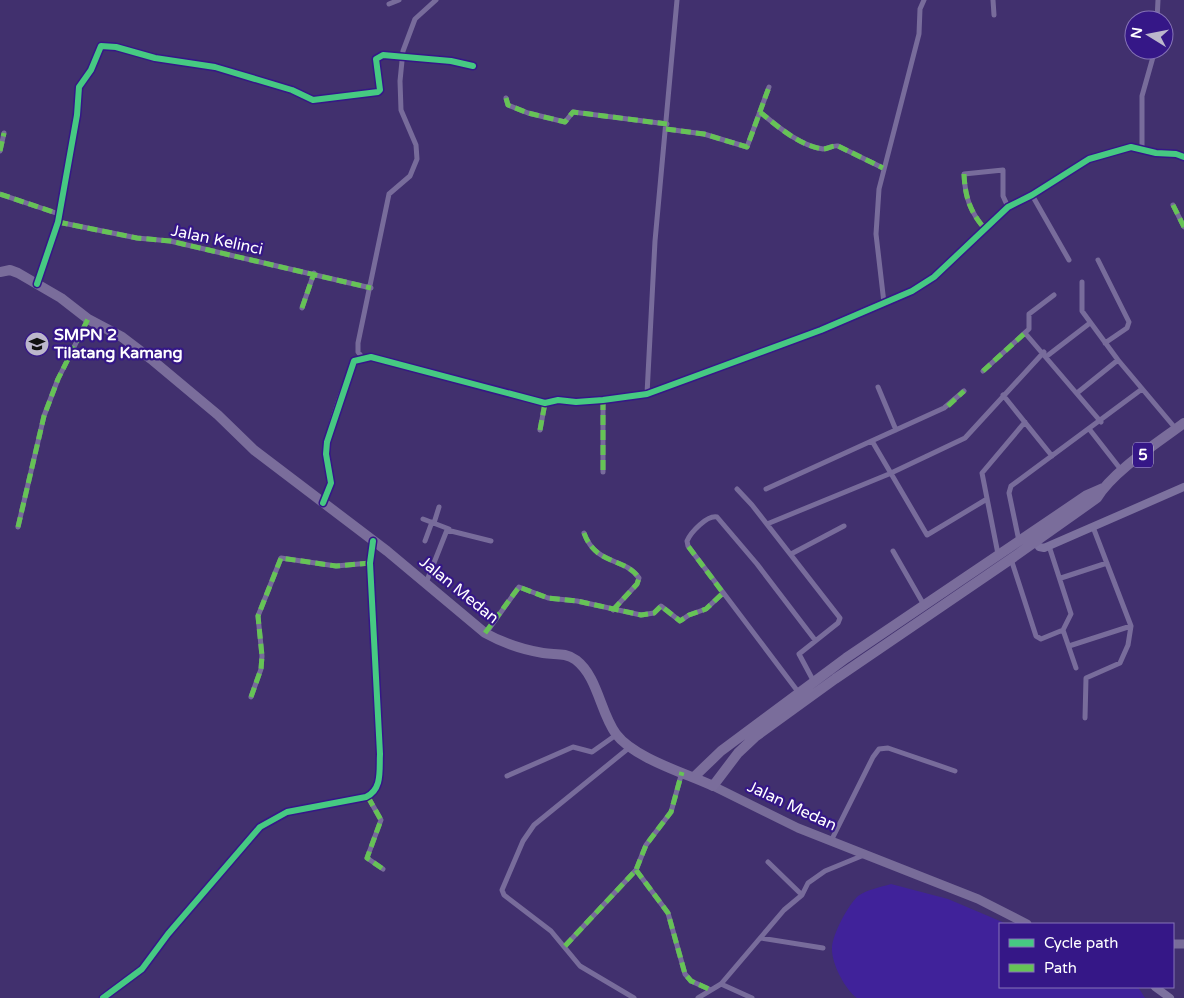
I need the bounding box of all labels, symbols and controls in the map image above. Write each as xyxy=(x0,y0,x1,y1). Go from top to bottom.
north arrow xyxy=(1124,10,1174,60)
text: N xyxy=(1127,26,1146,40)
street label: Jalan Kelinci xyxy=(169,221,265,259)
place label: SMPN 2 Tilatang Kamang xyxy=(53,325,183,363)
school or university icon: SMPN 2 Tilatang Kamang xyxy=(24,331,50,357)
road number: 5 xyxy=(1133,442,1153,468)
street label: Jalan Medan xyxy=(415,552,503,628)
street label: Jalan Medan xyxy=(744,777,840,835)
legend xyxy=(999,923,1174,988)
text: Cycle path xyxy=(1044,934,1118,952)
text: Path xyxy=(1044,959,1077,977)

